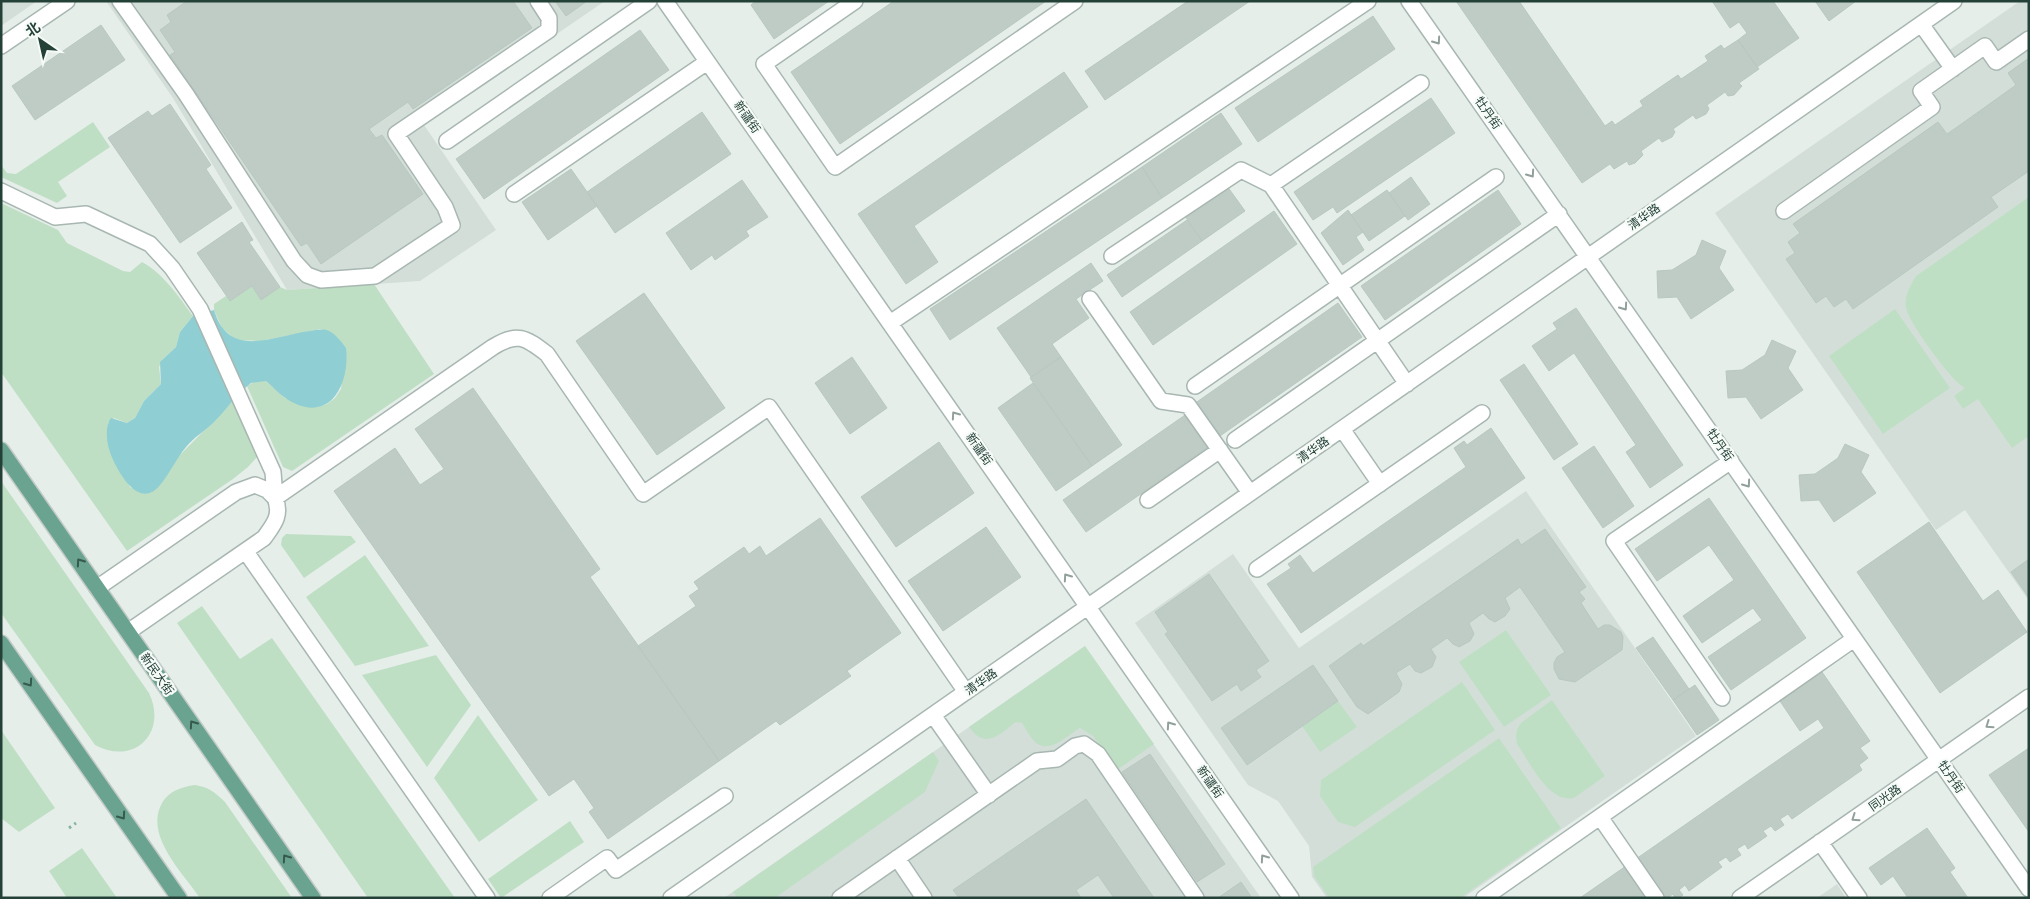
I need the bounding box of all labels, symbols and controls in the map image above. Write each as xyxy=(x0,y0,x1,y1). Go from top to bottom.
north arrow xyxy=(15,15,65,65)
text: 北 xyxy=(22,19,44,41)
one-way arrow xyxy=(1431,35,1440,45)
street label: 牡丹街 xyxy=(1472,94,1504,132)
street label: 新疆街 xyxy=(731,98,763,136)
one-way arrow xyxy=(1525,168,1534,178)
street label: 清华路 xyxy=(1625,201,1663,233)
one-way arrow xyxy=(1618,301,1627,311)
one-way arrow xyxy=(952,411,961,421)
street label: 牡丹街 xyxy=(1704,426,1736,464)
street label: 新疆街 xyxy=(963,430,995,468)
street label: 清华路 xyxy=(1294,434,1332,466)
one-way arrow xyxy=(1741,478,1750,487)
one-way arrow xyxy=(77,559,86,568)
one-way arrow xyxy=(1064,573,1073,583)
street label: 新民大街 xyxy=(137,650,177,698)
street label: 清华路 xyxy=(962,666,1000,698)
one-way arrow xyxy=(23,677,32,687)
one-way arrow xyxy=(1985,719,1995,728)
one-way arrow xyxy=(190,721,199,730)
one-way arrow xyxy=(1167,721,1176,730)
street label: 牡丹街 xyxy=(1935,758,1967,796)
street label: 新疆街 xyxy=(1194,763,1226,801)
street label: 同光路 xyxy=(1866,782,1904,814)
one-way arrow xyxy=(116,810,125,820)
one-way arrow xyxy=(1851,812,1861,821)
one-way arrow xyxy=(283,854,292,864)
one-way arrow xyxy=(1261,854,1270,864)

